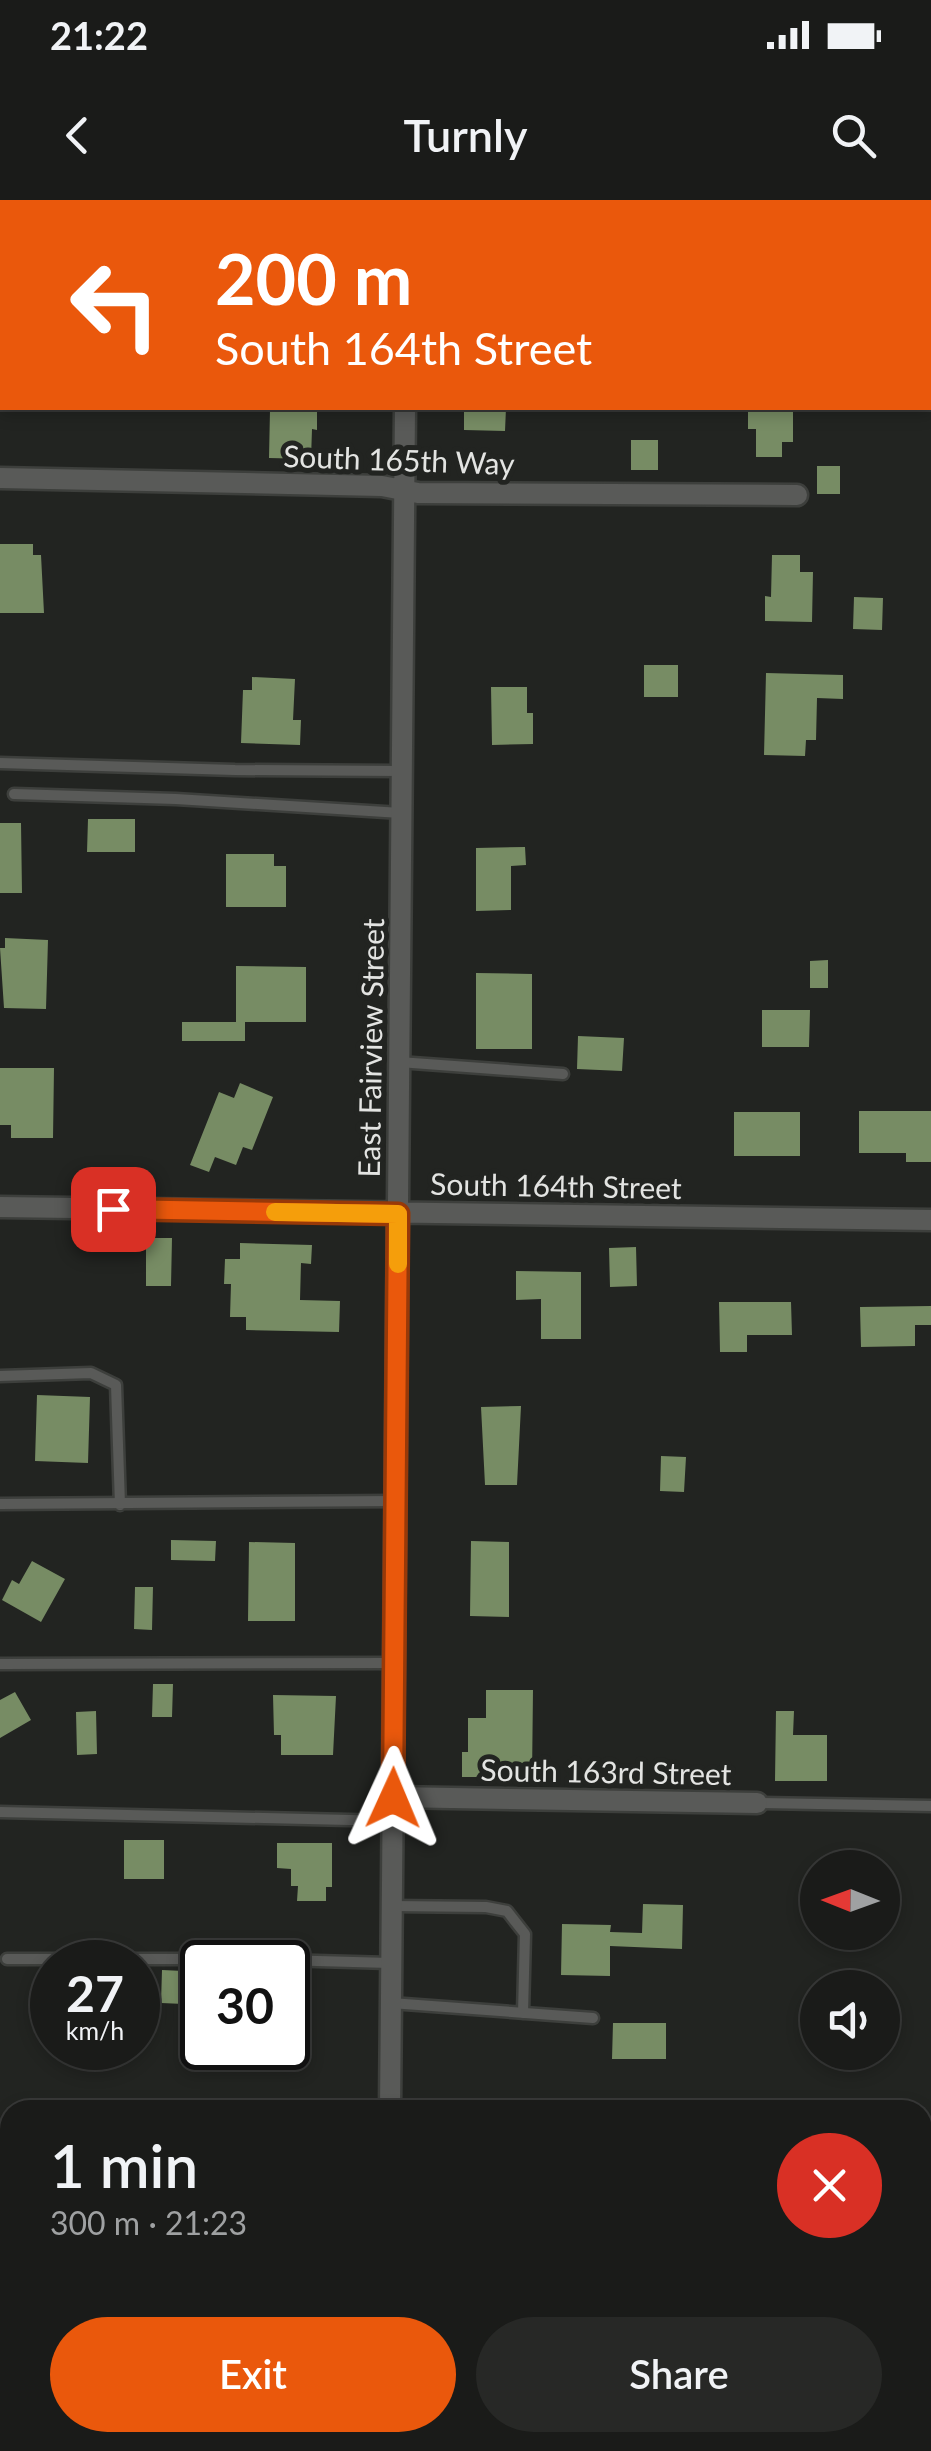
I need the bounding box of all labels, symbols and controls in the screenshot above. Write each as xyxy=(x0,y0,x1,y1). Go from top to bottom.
text: 21:22 xyxy=(50,12,148,58)
icon: back xyxy=(50,108,105,163)
text: Turnly xyxy=(404,108,527,162)
icon: search xyxy=(826,108,881,163)
text: 200 m xyxy=(215,236,412,320)
icon: left xyxy=(50,240,180,370)
text: South 164th Street xyxy=(215,321,592,375)
street label: South 165th Way xyxy=(283,437,516,481)
street label: East Fairview Street xyxy=(350,918,390,1178)
street label: South 164th Street xyxy=(430,1165,682,1205)
pin xyxy=(71,1167,156,1252)
icon: arrive xyxy=(86,1182,141,1237)
position arrow xyxy=(341,1746,445,1850)
street label: South 163rd Street xyxy=(480,1751,732,1791)
north arrow xyxy=(800,1850,900,1950)
map controls xyxy=(800,1850,900,2070)
speed limit sign: 30 xyxy=(180,1940,310,2070)
text: 27 xyxy=(66,1963,124,2023)
button: sound xyxy=(800,1970,900,2070)
text: km/h xyxy=(66,2015,124,2045)
text: 1 min xyxy=(50,2129,198,2201)
button: close xyxy=(777,2133,882,2238)
text: 300 m · 21:23 xyxy=(50,2203,247,2242)
button: Exit xyxy=(50,2317,456,2432)
button: Share xyxy=(476,2317,882,2432)

